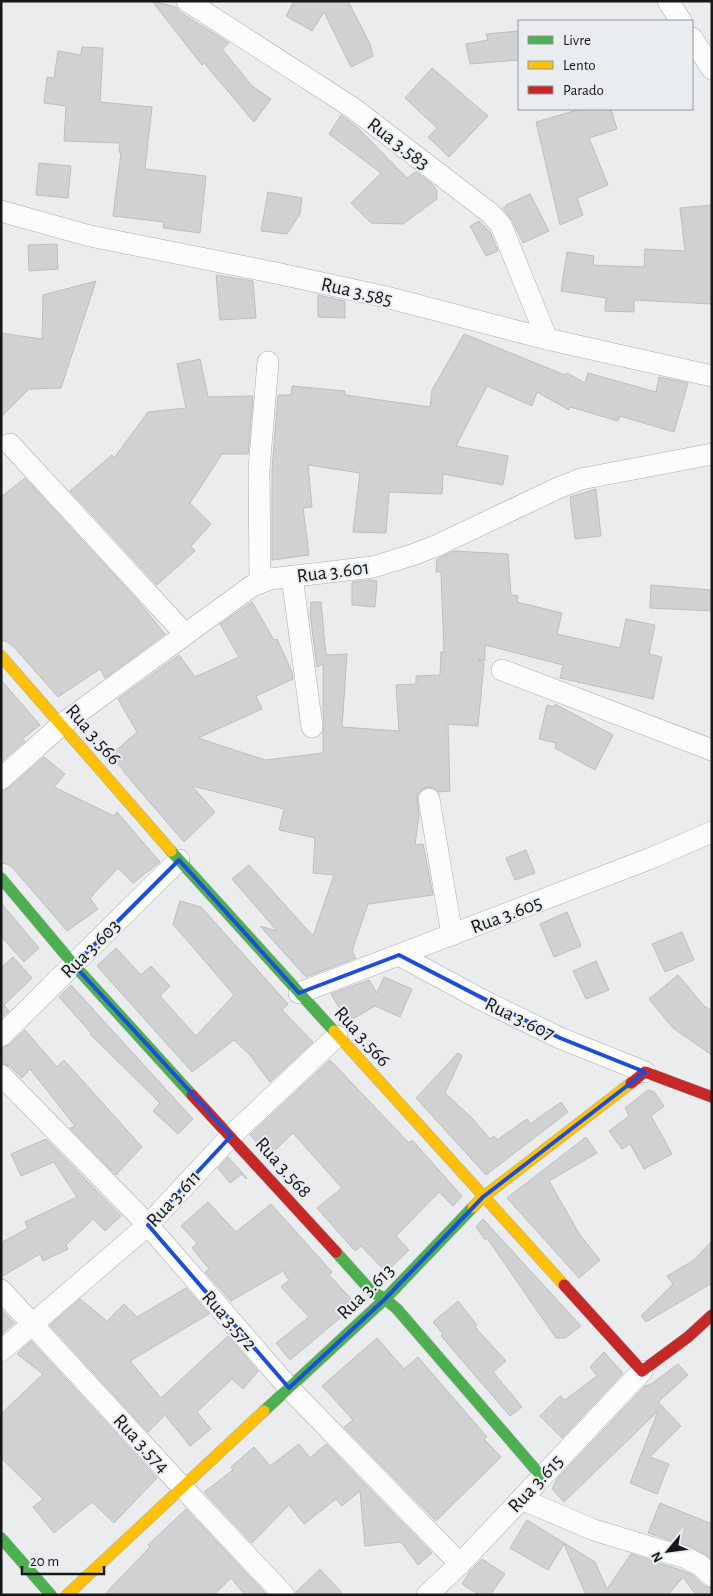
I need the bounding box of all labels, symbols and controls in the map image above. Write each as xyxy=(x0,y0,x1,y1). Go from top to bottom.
legend xyxy=(518,20,693,110)
text: Livre xyxy=(563,33,591,48)
text: Lento xyxy=(563,58,596,73)
text: Parado xyxy=(563,83,604,98)
street label: Rua 3.583 xyxy=(363,114,433,174)
street label: Rua 3.585 xyxy=(319,274,394,310)
street label: Rua 3.601 xyxy=(296,558,371,586)
street label: Rua 3.566 xyxy=(62,700,125,769)
street label: Rua 3.605 xyxy=(468,892,545,938)
street label: Rua 3.603 xyxy=(57,915,124,982)
street label: Rua 3.607 xyxy=(482,994,557,1044)
street label: Rua 3.566 xyxy=(330,1003,394,1071)
street label: Rua 3.568 xyxy=(251,1134,315,1202)
street label: Rua 3.611 xyxy=(143,1166,205,1231)
street label: Rua 3.613 xyxy=(333,1260,398,1323)
street label: Rua 3.572 xyxy=(198,1287,260,1354)
street label: Rua 3.574 xyxy=(109,1410,173,1477)
street label: Rua 3.615 xyxy=(504,1451,567,1516)
north arrow xyxy=(643,1526,693,1576)
scale bar xyxy=(22,1544,105,1576)
text: N xyxy=(649,1549,666,1564)
text: 20 m xyxy=(30,1554,59,1569)

